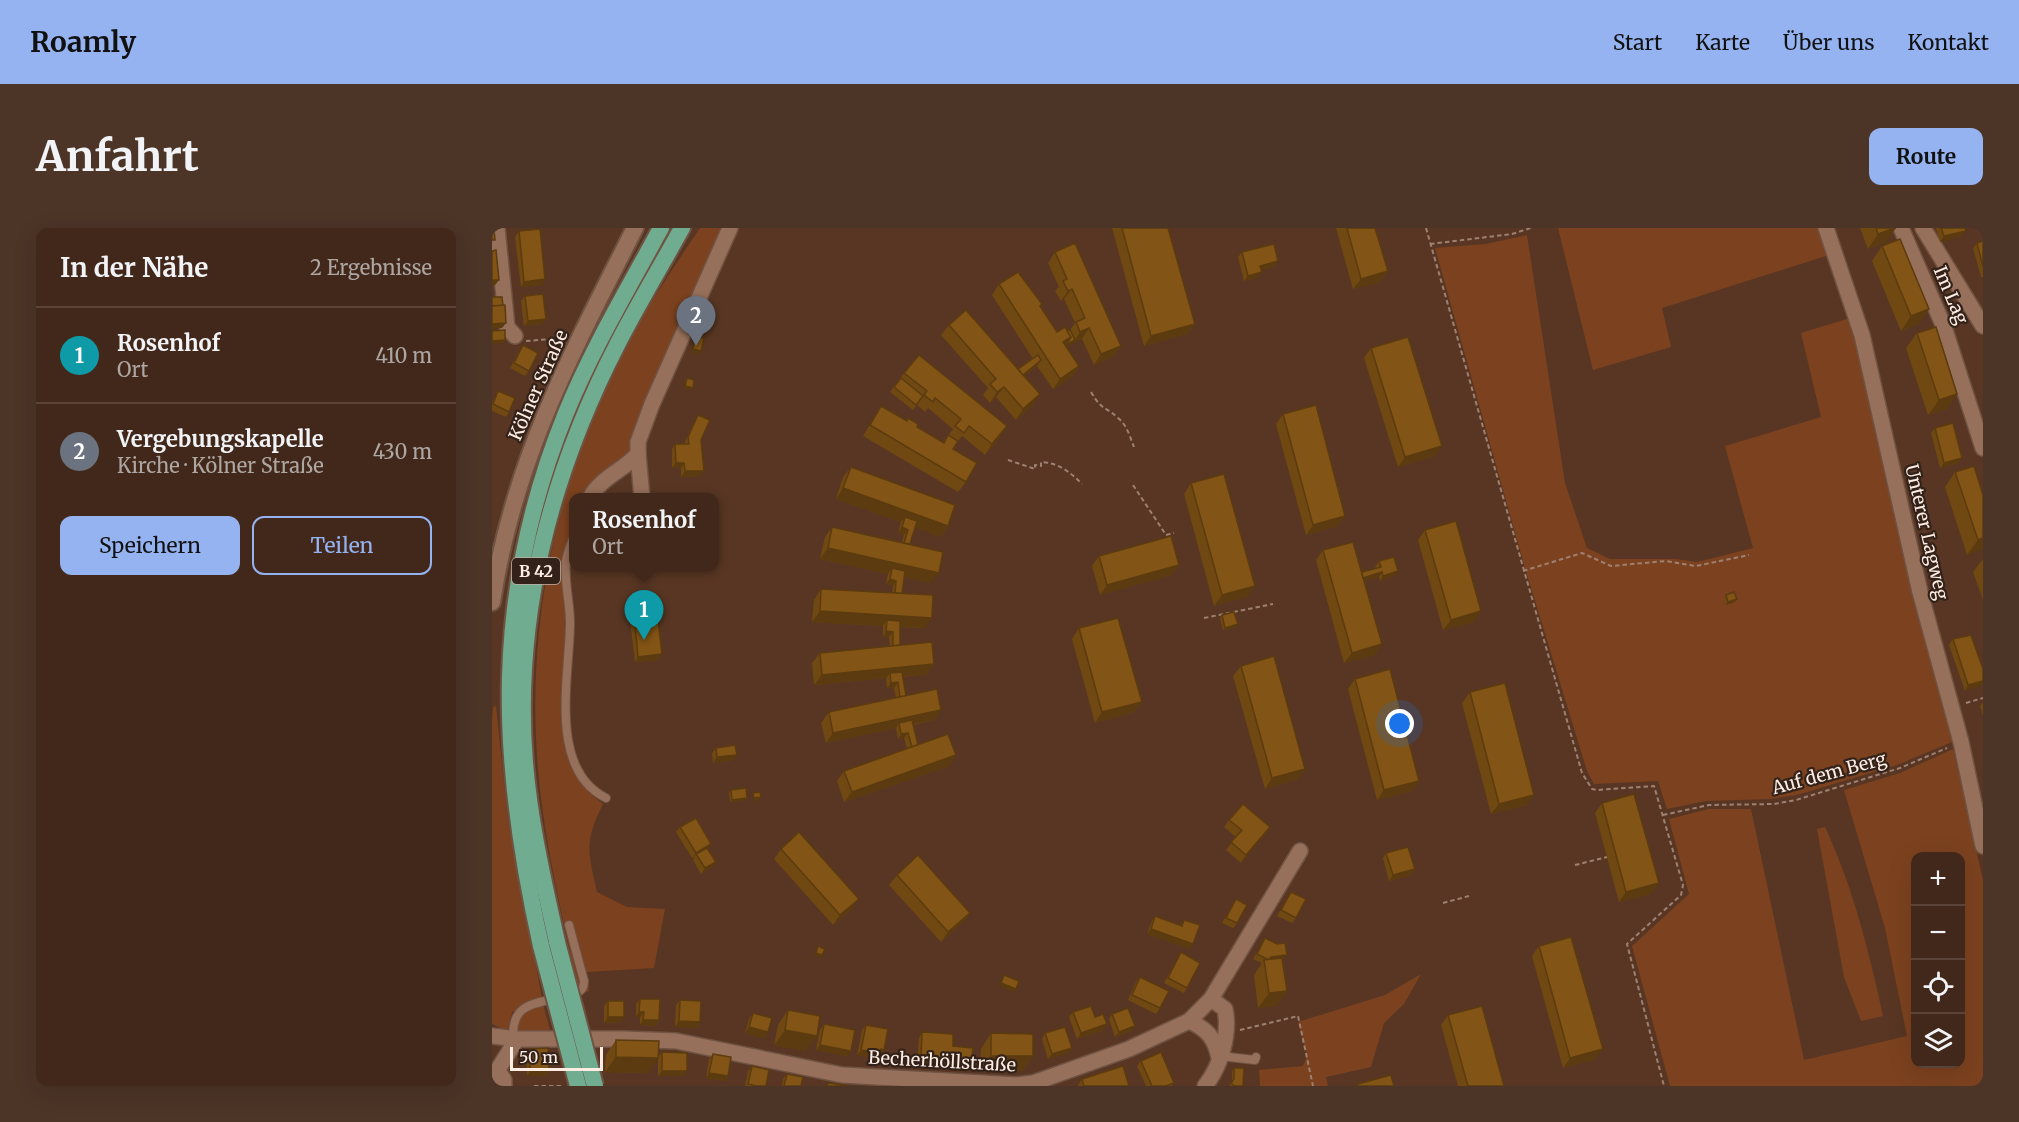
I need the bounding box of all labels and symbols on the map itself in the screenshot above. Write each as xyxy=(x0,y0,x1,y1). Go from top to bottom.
street label: Im Lag xyxy=(1929,263,1973,328)
pin: 2 xyxy=(676,296,716,346)
street label: Kölner Straße xyxy=(503,326,573,444)
street label: Unterer Lagweg xyxy=(1900,462,1954,602)
road number: B 42 xyxy=(512,558,560,584)
pin: 1 xyxy=(624,590,664,640)
your location xyxy=(1385,709,1414,738)
street label: Auf dem Berg xyxy=(1768,747,1889,800)
scale bar xyxy=(510,1044,603,1072)
street label: Becherhöllstraße xyxy=(867,1046,1017,1076)

